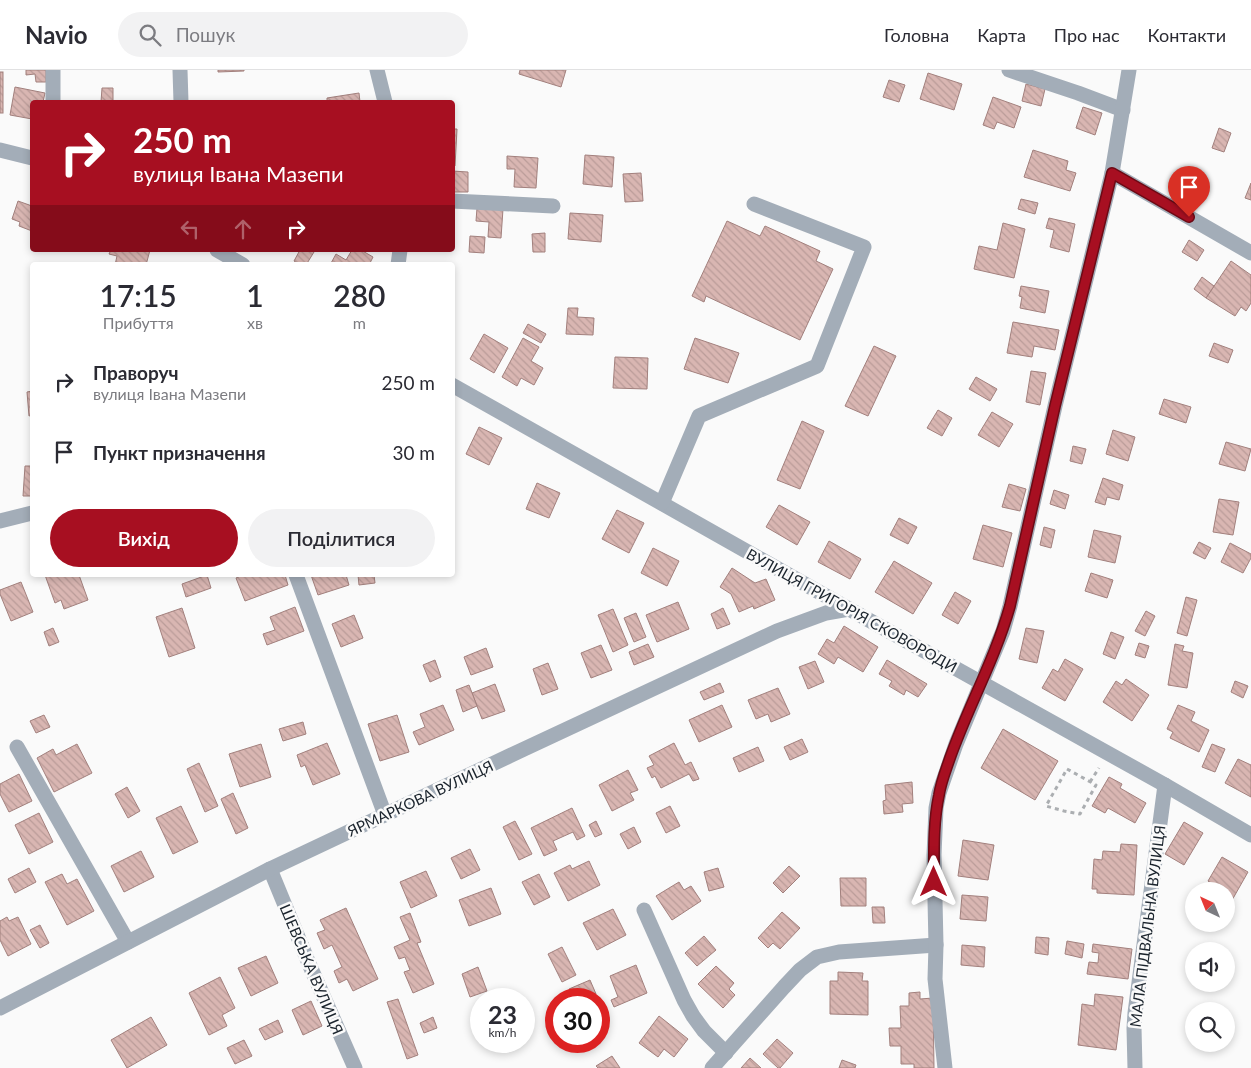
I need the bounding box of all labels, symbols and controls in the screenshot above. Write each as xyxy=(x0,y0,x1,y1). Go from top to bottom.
search box xyxy=(118,12,468,57)
text: Navio xyxy=(25,20,88,49)
icon: search xyxy=(136,21,164,49)
text: Пошук xyxy=(176,23,235,46)
text: Головна xyxy=(884,24,949,46)
text: Карта xyxy=(977,24,1026,46)
text: Про нас xyxy=(1054,24,1120,46)
text: Контакти xyxy=(1148,24,1226,46)
text: 250 m xyxy=(133,118,232,160)
icon: right xyxy=(50,120,115,185)
text: вулиця Івана Мазепи xyxy=(133,160,344,187)
pin xyxy=(1168,166,1210,217)
icon: arrive xyxy=(1175,173,1203,201)
icon: left xyxy=(176,215,204,243)
icon: ahead xyxy=(229,215,257,243)
icon: right xyxy=(282,215,310,243)
text: 17:15 xyxy=(100,277,177,313)
text: 1 xyxy=(246,277,264,313)
text: 280 xyxy=(333,277,385,313)
text: Прибуття xyxy=(103,313,174,332)
text: хв xyxy=(247,313,263,332)
text: m xyxy=(353,313,366,332)
text: Праворуч xyxy=(93,361,178,384)
icon: right xyxy=(50,368,78,396)
text: 250 m xyxy=(381,371,435,394)
text: вулиця Івана Мазепи xyxy=(93,384,246,403)
icon: arrive xyxy=(50,438,78,466)
text: Пункт призначення xyxy=(93,441,266,464)
text: 30 m xyxy=(392,441,435,464)
button: Вихід xyxy=(50,509,238,567)
button: Поділитися xyxy=(248,509,435,567)
street label: ВУЛИЦЯ ГРИГОРІЯ СКОВОРОДИ xyxy=(744,544,960,676)
street label: ЯРМАРКОВА ВУЛИЦЯ xyxy=(343,756,496,840)
street label: МАЛА ПІДВАЛЬНА ВУЛИЦЯ xyxy=(1126,824,1168,1028)
position arrow xyxy=(907,855,959,907)
north arrow xyxy=(1185,882,1235,932)
map controls xyxy=(1185,882,1235,1052)
street label: ШЕВСЬКА ВУЛИЦЯ xyxy=(276,901,348,1037)
button: sound xyxy=(1185,942,1235,992)
speed limit sign: 30 xyxy=(545,988,610,1053)
text: 23 xyxy=(488,999,517,1029)
button: search xyxy=(1185,1002,1235,1052)
text: km/h xyxy=(488,1025,517,1040)

